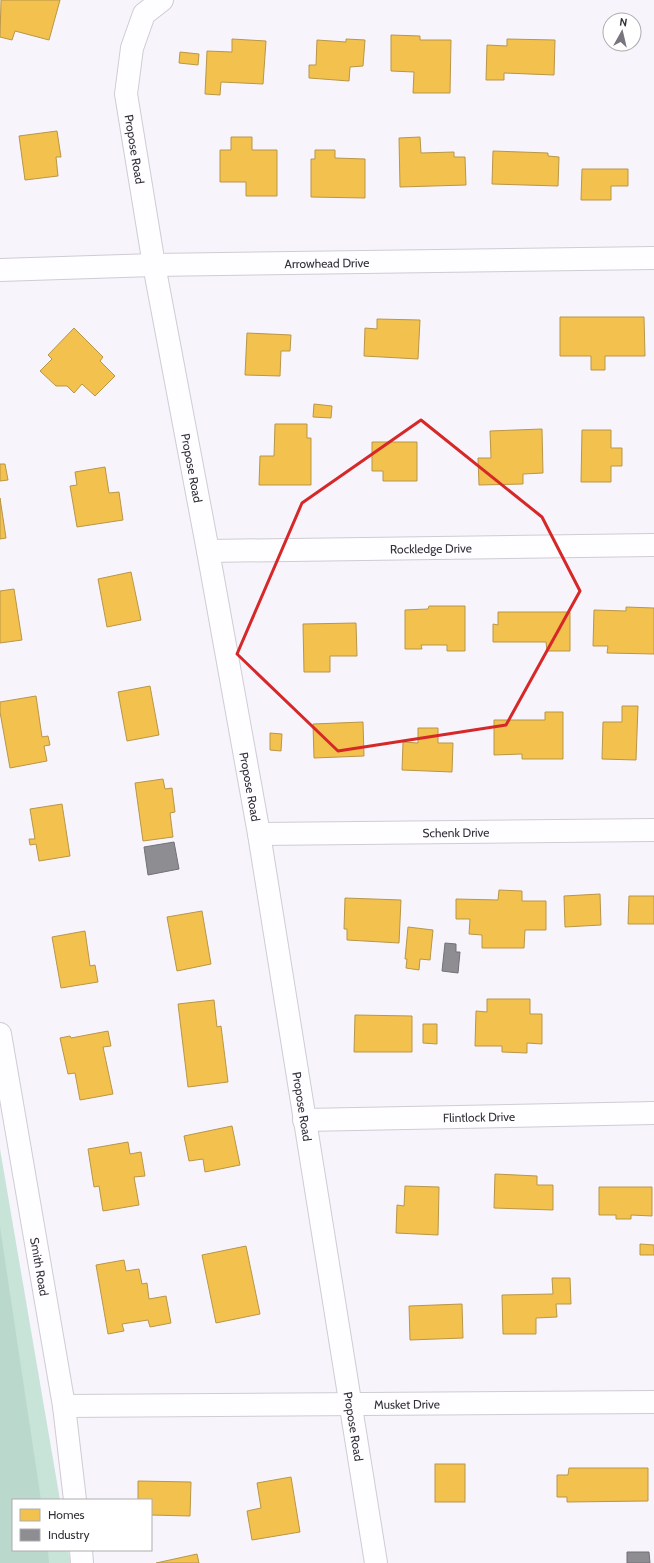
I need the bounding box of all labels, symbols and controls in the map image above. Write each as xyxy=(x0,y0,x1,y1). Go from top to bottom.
north arrow xyxy=(602,12,642,52)
text: N xyxy=(619,15,628,30)
street label: Propose Road xyxy=(122,113,148,185)
street label: Arrowhead Drive xyxy=(284,254,369,271)
street label: Propose Road xyxy=(178,432,206,504)
street label: Rockledge Drive xyxy=(390,540,472,556)
street label: Propose Road xyxy=(237,751,264,823)
street label: Schenk Drive xyxy=(422,824,490,840)
street label: Propose Road xyxy=(290,1071,316,1142)
street label: Flintlock Drive xyxy=(443,1108,515,1125)
street label: Smith Road xyxy=(28,1236,52,1297)
street label: Propose Road xyxy=(341,1390,367,1462)
street label: Musket Drive xyxy=(374,1396,440,1411)
legend xyxy=(12,1499,152,1551)
text: Homes xyxy=(48,1507,85,1522)
text: Industry xyxy=(48,1527,89,1542)

